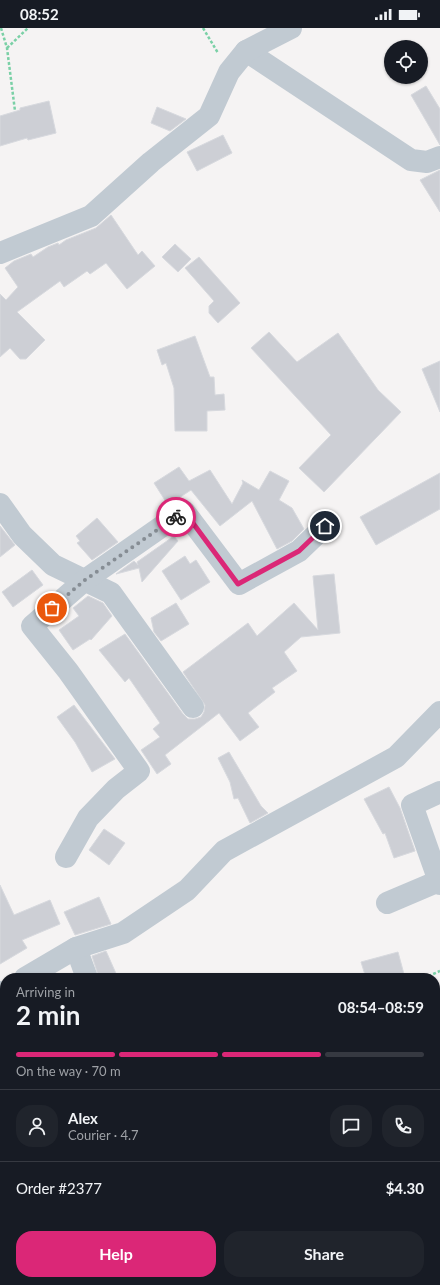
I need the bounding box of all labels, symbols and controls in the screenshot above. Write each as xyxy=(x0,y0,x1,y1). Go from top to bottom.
text: 08:52 xyxy=(20,5,59,23)
map controls xyxy=(384,40,428,84)
button: locate xyxy=(384,40,428,84)
courier xyxy=(156,497,196,537)
icon: bike xyxy=(165,506,187,528)
pin xyxy=(308,509,342,543)
icon: home xyxy=(314,515,336,537)
pin xyxy=(35,591,69,625)
icon: bag xyxy=(41,597,63,619)
text: Arriving in xyxy=(16,984,75,1000)
text: 08:54–08:59 xyxy=(338,998,424,1016)
text: 2 min xyxy=(16,999,80,1031)
text: On the way · 70 m xyxy=(16,1063,121,1079)
button: person xyxy=(16,1105,58,1147)
button: chat xyxy=(330,1105,372,1147)
button: phone xyxy=(382,1105,424,1147)
text: Alex xyxy=(68,1109,98,1127)
text: Courier · 4.7 xyxy=(68,1127,139,1143)
text: Order #2377 xyxy=(16,1179,102,1197)
text: $4.30 xyxy=(386,1179,424,1197)
button: Help xyxy=(16,1231,216,1277)
button: Share xyxy=(224,1231,424,1277)

